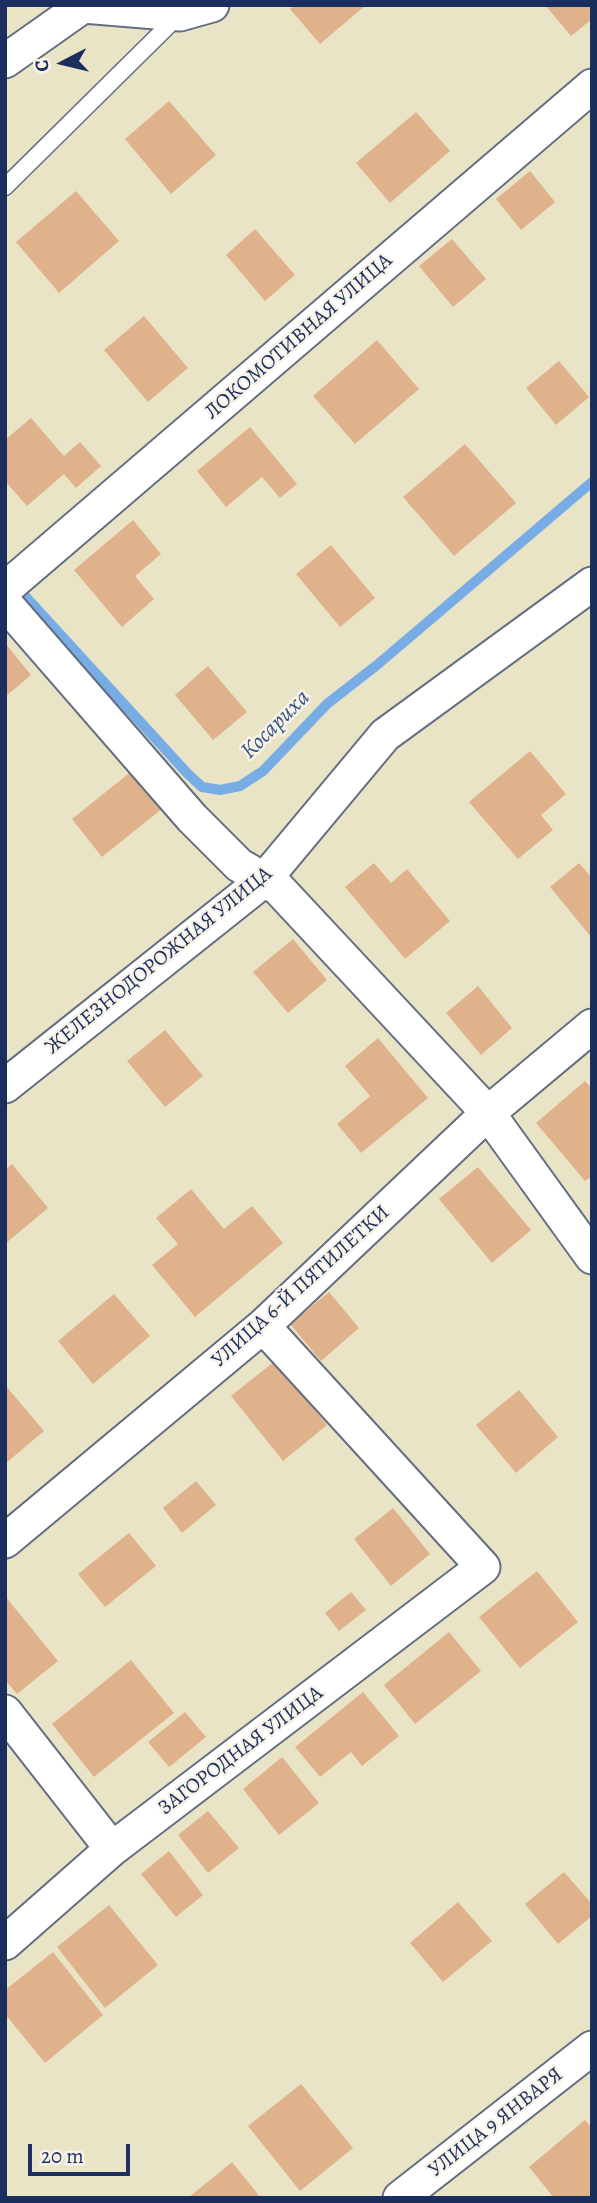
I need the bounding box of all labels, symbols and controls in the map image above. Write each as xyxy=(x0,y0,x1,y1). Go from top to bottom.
north arrow xyxy=(28,28,98,98)
text: С xyxy=(29,58,56,73)
street label: ЛОКОМОТИВНАЯ УЛИЦА xyxy=(200,249,398,425)
water label: Косариха xyxy=(236,685,316,765)
street label: ЖЕЛЕЗНОДОРОЖНАЯ УЛИЦА xyxy=(41,862,277,1060)
street label: УЛИЦА 6-Й ПЯТИЛЕТКИ xyxy=(207,1200,395,1374)
street label: ЗАГОРОДНАЯ УЛИЦА xyxy=(154,1681,328,1821)
street label: УЛИЦА 9 ЯНВАРЯ xyxy=(424,2063,568,2183)
scale bar xyxy=(32,2130,133,2174)
text: 20 m xyxy=(41,2142,84,2170)

